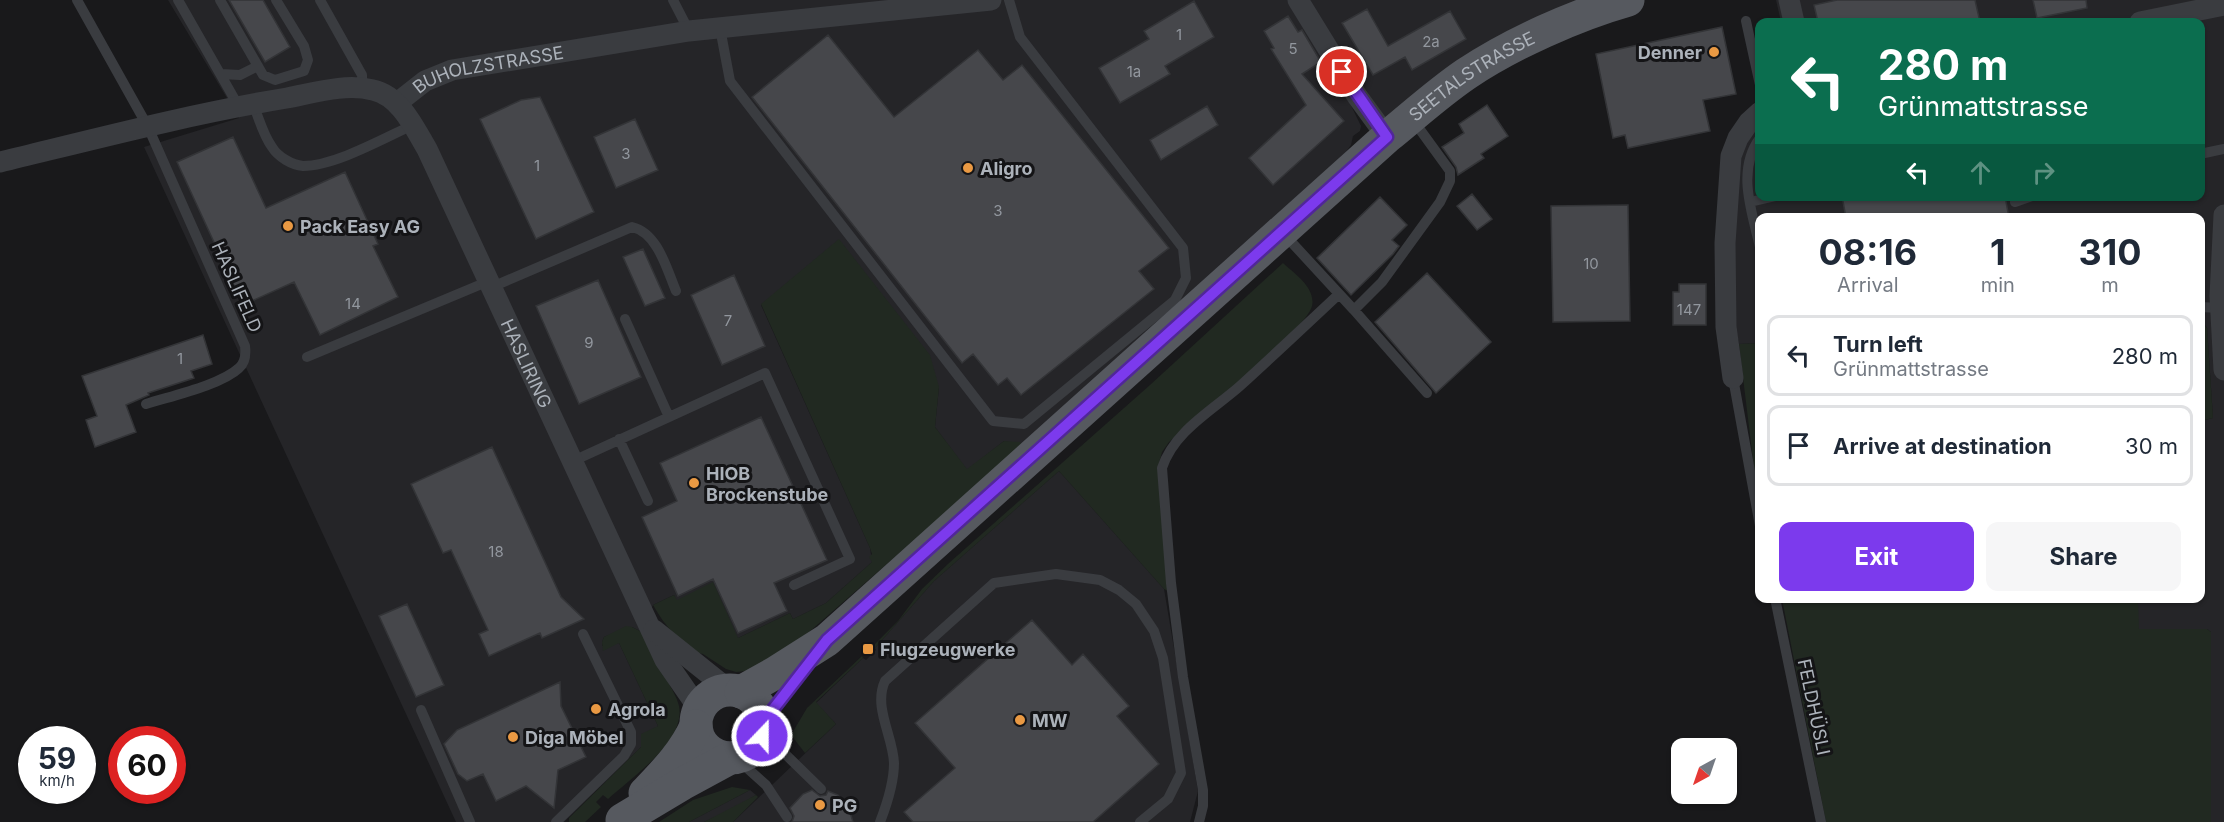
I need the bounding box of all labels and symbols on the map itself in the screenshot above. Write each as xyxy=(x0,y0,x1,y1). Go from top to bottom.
house number: 1 xyxy=(1176,25,1182,44)
street label: SEETALSTRASSE xyxy=(1404,27,1538,125)
house number: 2a xyxy=(1422,32,1440,51)
house number: 5 xyxy=(1288,39,1298,58)
street label: BUHOLZSTRASSE xyxy=(408,41,565,97)
place label: Denner xyxy=(1638,42,1702,63)
marker: Denner xyxy=(1707,45,1721,59)
pin xyxy=(1316,46,1367,97)
house number: 1a xyxy=(1127,62,1141,81)
house number: 3 xyxy=(621,144,631,163)
house number: 1 xyxy=(534,156,540,175)
place label: Aligro xyxy=(980,158,1033,179)
marker: Aligro xyxy=(961,161,975,175)
house number: 3 xyxy=(993,201,1003,220)
place label: Pack Easy AG xyxy=(300,216,420,237)
marker: Pack Easy AG xyxy=(281,219,295,233)
street label: HASLIFELD xyxy=(208,238,266,336)
house number: 10 xyxy=(1583,254,1599,273)
house number: 14 xyxy=(345,294,361,313)
house number: 147 xyxy=(1677,300,1701,319)
house number: 7 xyxy=(724,311,732,330)
street label: HASLIRING xyxy=(497,315,557,411)
house number: 9 xyxy=(584,333,594,352)
house number: 1 xyxy=(177,349,183,368)
place label: HIOB Brockenstube xyxy=(706,463,829,505)
marker: HIOB Brockenstube xyxy=(687,476,701,490)
house number: 18 xyxy=(488,542,504,561)
place label: Flugzeugwerke xyxy=(880,639,1016,660)
marker: Flugzeugwerke xyxy=(861,642,875,656)
street label: FELDHÜSLI xyxy=(1794,657,1835,757)
place label: Agrola xyxy=(608,699,666,720)
marker: Agrola xyxy=(589,702,603,716)
position arrow xyxy=(730,704,794,768)
place label: MW xyxy=(1032,710,1068,731)
marker: MW xyxy=(1013,713,1027,727)
speed limit sign: 60 xyxy=(108,726,186,804)
place label: Diga Möbel xyxy=(525,727,624,748)
marker: Diga Möbel xyxy=(506,730,520,744)
north arrow xyxy=(1671,738,1737,804)
place label: PG xyxy=(832,795,857,816)
marker: PG xyxy=(813,798,827,812)

